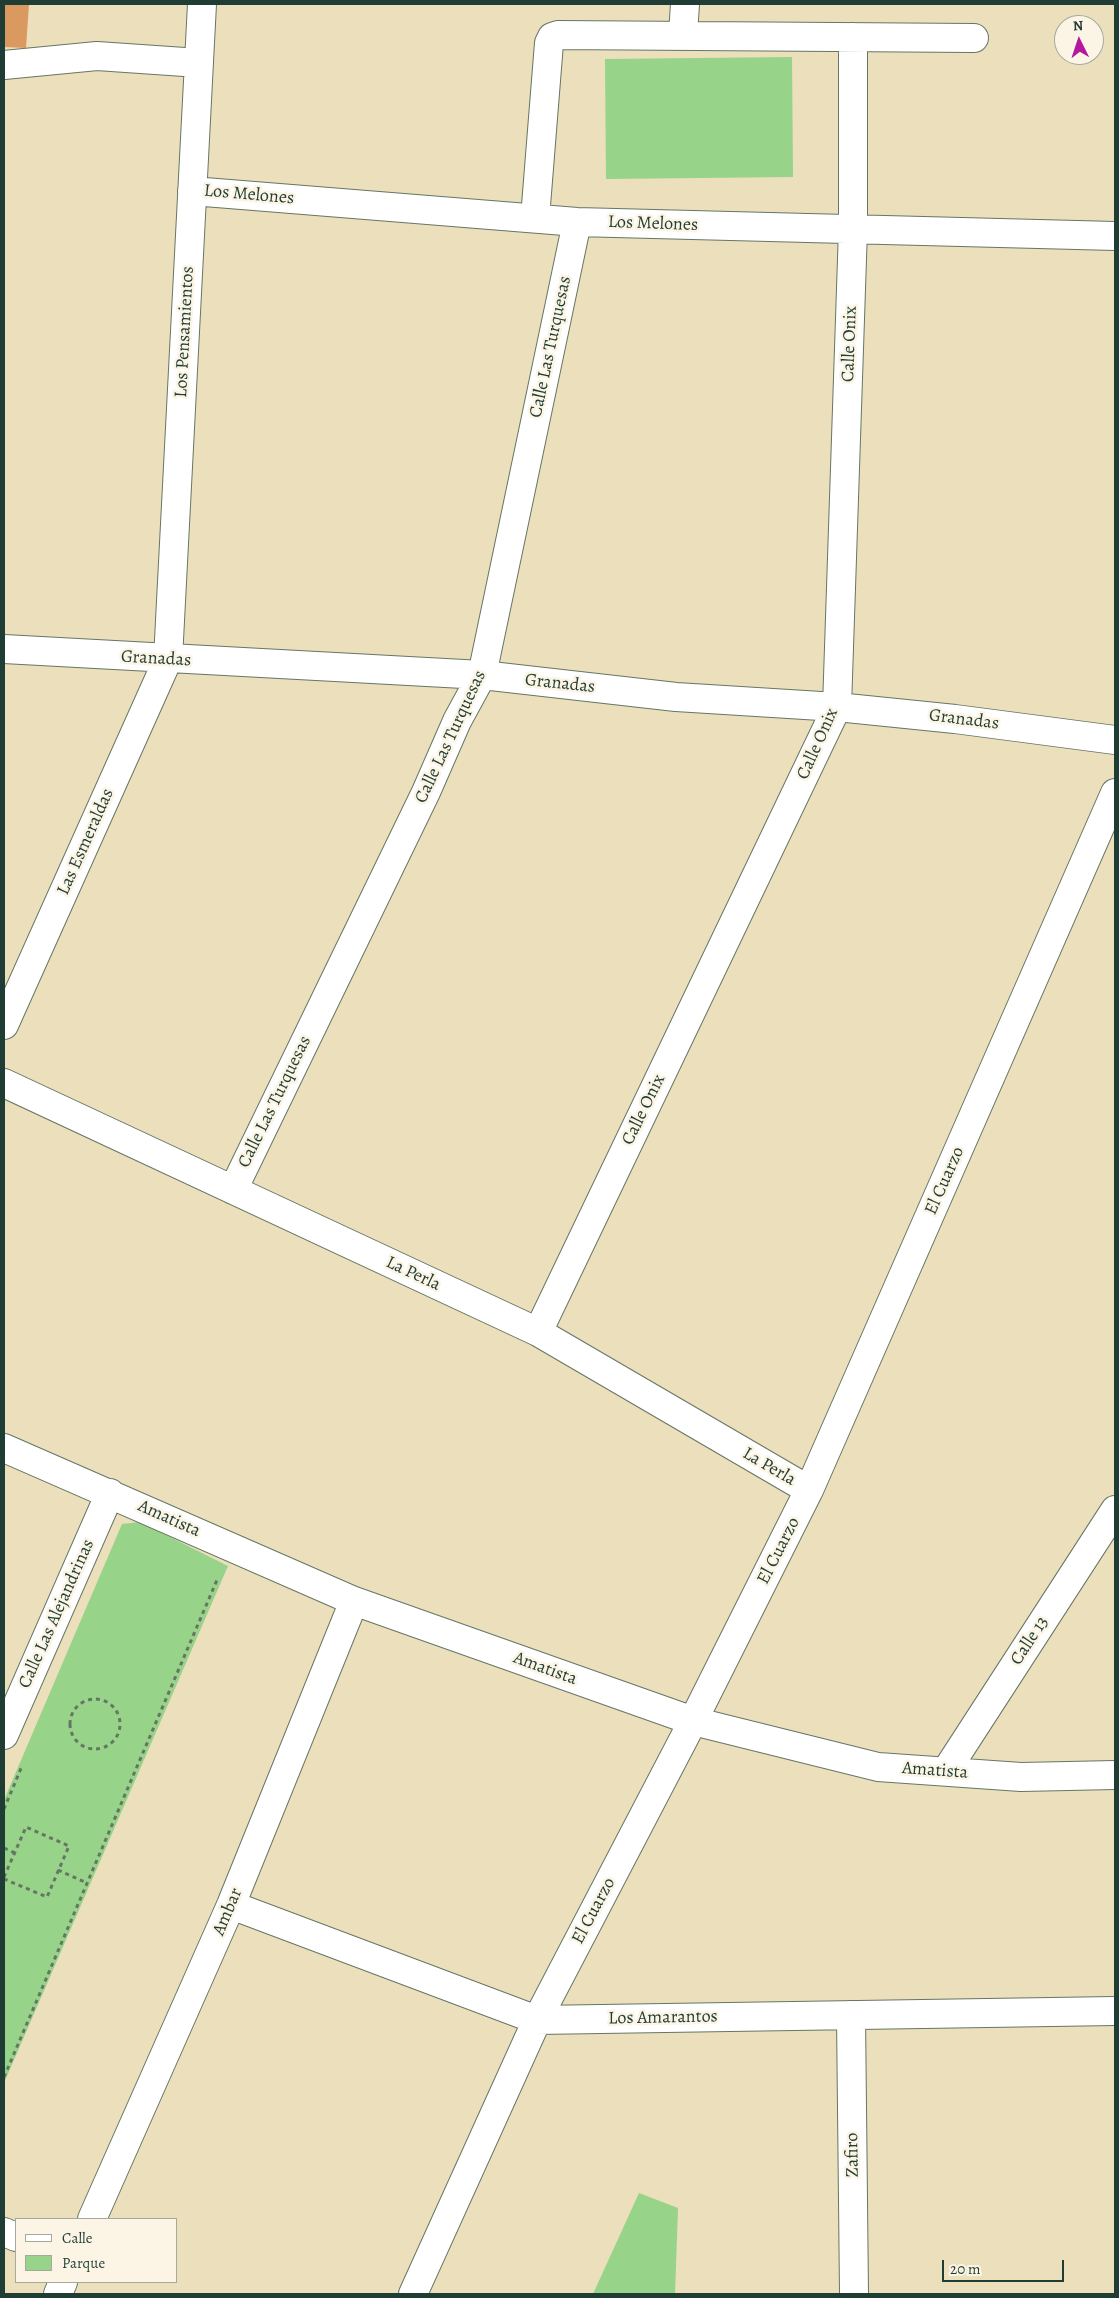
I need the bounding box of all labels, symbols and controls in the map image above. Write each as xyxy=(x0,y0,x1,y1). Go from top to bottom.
north arrow xyxy=(1054,15,1104,65)
text: N xyxy=(1072,16,1084,35)
street label: Los Melones xyxy=(203,180,295,210)
street label: Los Melones xyxy=(607,212,699,236)
street label: Los Pensamientos xyxy=(171,266,199,398)
street label: Calle Las Turquesas xyxy=(525,274,577,420)
street label: Calle Onix xyxy=(838,306,862,382)
street label: Granadas xyxy=(120,646,192,672)
street label: Calle Las Turquesas xyxy=(411,667,491,807)
street label: Granadas xyxy=(524,670,596,698)
street label: Calle Onix xyxy=(793,705,843,783)
street label: Granadas xyxy=(928,705,1000,735)
street label: Las Esmeraldas xyxy=(53,786,119,898)
street label: Calle Las Turquesas xyxy=(234,1033,316,1171)
street label: Calle Onix xyxy=(618,1071,670,1149)
street label: El Cuarzo xyxy=(920,1144,970,1218)
street label: La Perla xyxy=(382,1252,444,1296)
street label: La Perla xyxy=(739,1443,799,1491)
street label: Amatista xyxy=(134,1496,204,1542)
street label: El Cuarzo xyxy=(753,1514,805,1588)
street label: Calle Las Alejandrinas xyxy=(14,1536,100,1692)
street label: Calle 13 xyxy=(1006,1613,1054,1669)
street label: Amatista xyxy=(510,1648,580,1690)
street label: Amatista xyxy=(901,1758,969,1784)
street label: El Cuarzo xyxy=(568,1874,620,1948)
street label: Ambar xyxy=(208,1885,248,1939)
street label: Los Amarantos xyxy=(608,2006,718,2030)
street label: Zafiro xyxy=(842,2132,864,2178)
legend xyxy=(15,2218,178,2283)
text: Calle xyxy=(62,2228,92,2248)
scale bar xyxy=(944,2250,1066,2282)
text: Parque xyxy=(62,2253,105,2273)
text: 20 m xyxy=(950,2259,981,2279)

